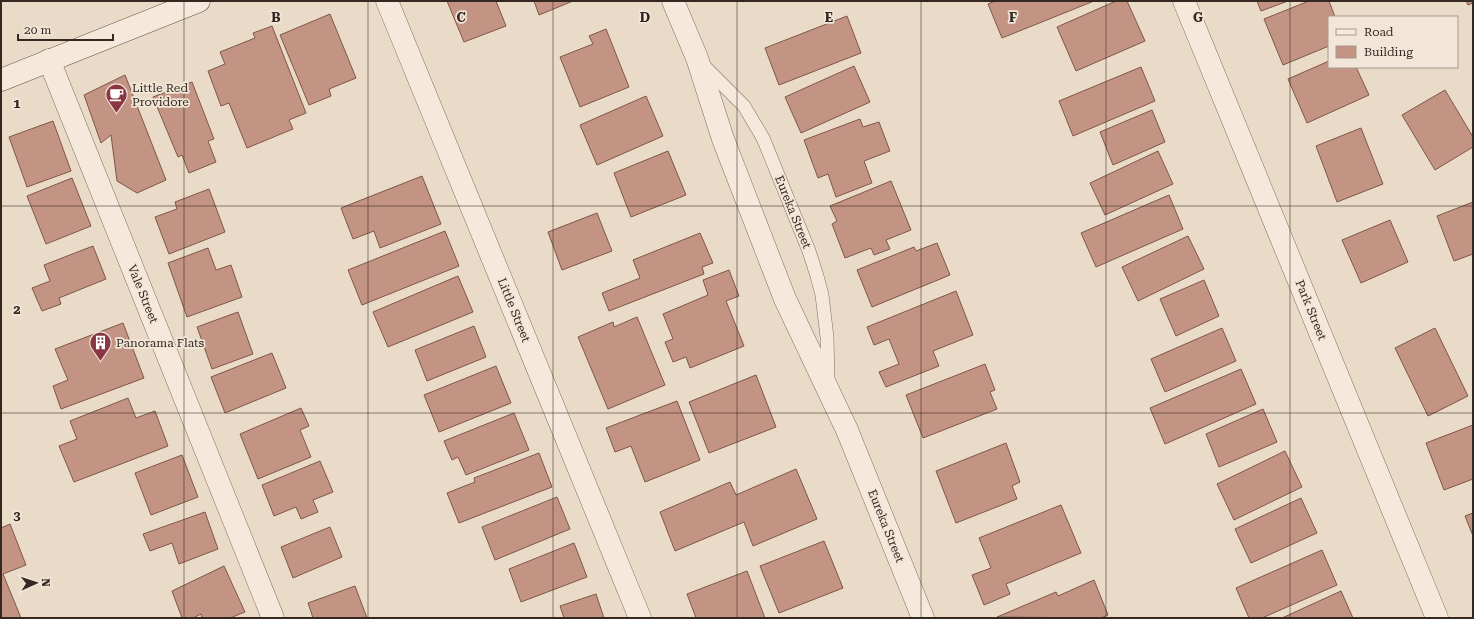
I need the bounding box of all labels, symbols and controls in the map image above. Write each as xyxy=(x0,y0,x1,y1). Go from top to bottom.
text: B xyxy=(271,10,281,25)
text: C xyxy=(456,10,466,25)
text: D xyxy=(640,10,650,25)
text: E xyxy=(825,10,833,25)
text: F xyxy=(1009,10,1017,25)
text: G xyxy=(1193,10,1203,25)
scale bar xyxy=(18,16,113,42)
legend xyxy=(1328,16,1458,68)
text: 20 m xyxy=(24,23,51,37)
text: Road xyxy=(1364,25,1394,39)
text: Building xyxy=(1364,45,1413,59)
place label: Little Red Providore xyxy=(132,81,189,109)
cafe icon: Little Red Providore xyxy=(103,82,129,115)
text: 1 xyxy=(13,96,21,111)
street label: Eureka Street xyxy=(772,173,814,251)
street label: Vale Street xyxy=(125,263,161,326)
street label: Little Street xyxy=(495,276,533,345)
street label: Park Street xyxy=(1293,278,1330,343)
text: 2 xyxy=(13,302,21,317)
building icon: Panorama Flats xyxy=(87,330,113,363)
place label: Panorama Flats xyxy=(116,336,205,350)
street label: Eureka Street xyxy=(865,487,907,565)
text: 3 xyxy=(13,508,21,523)
north arrow xyxy=(16,563,56,603)
text: N xyxy=(39,578,52,588)

